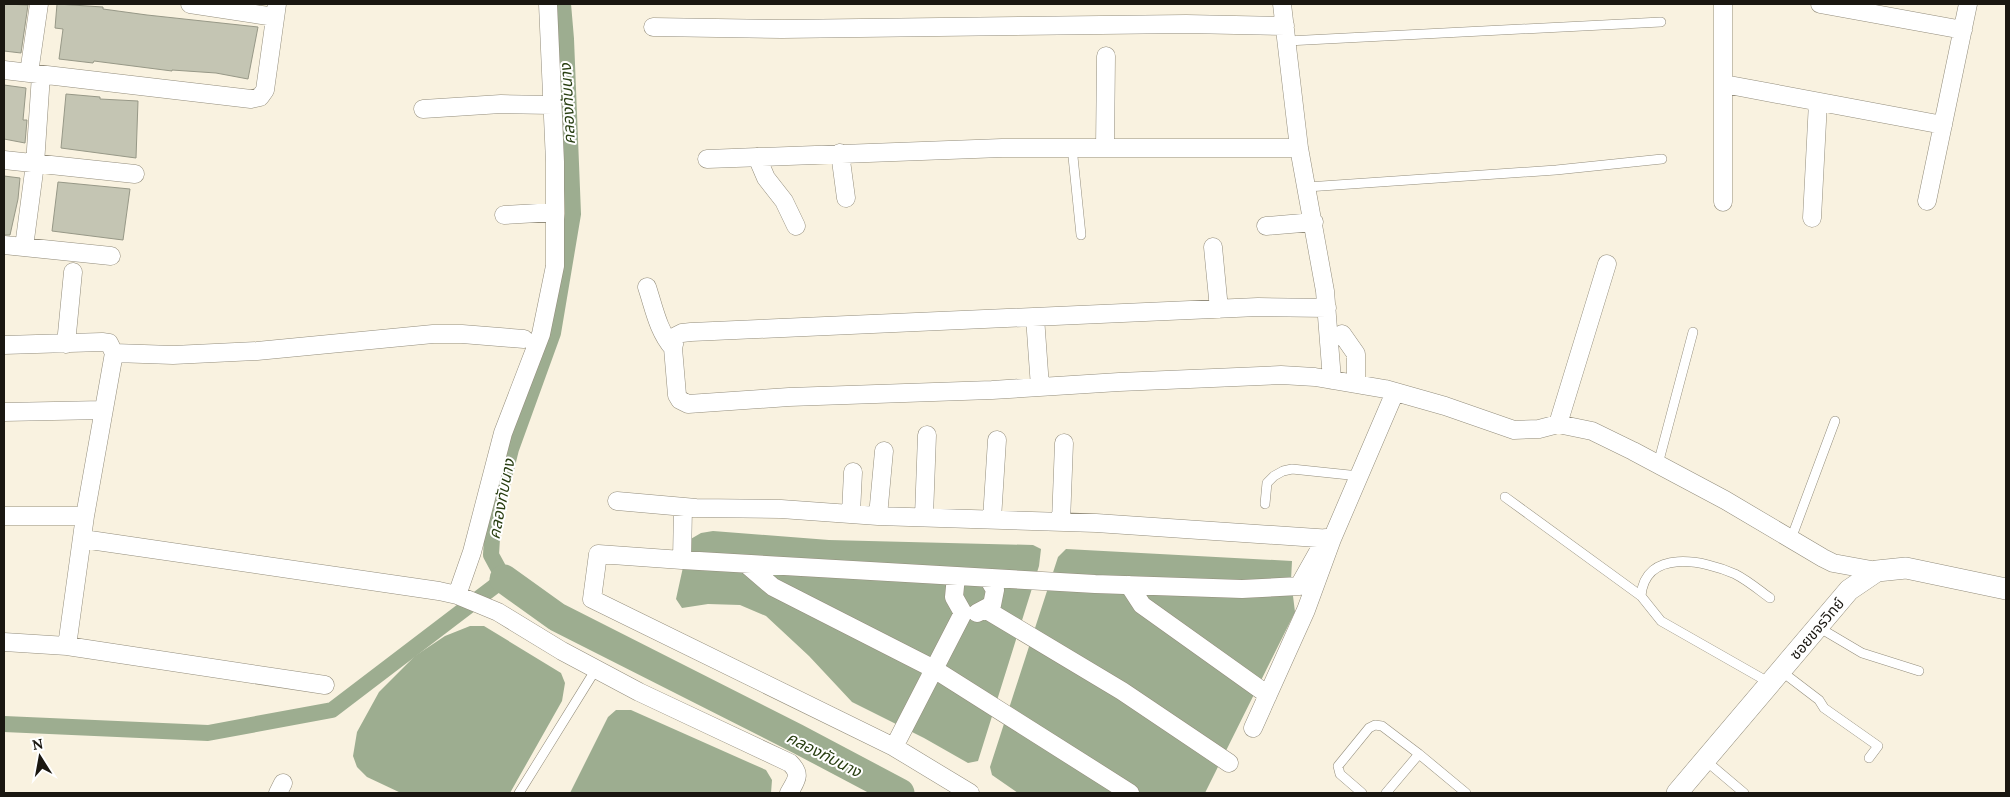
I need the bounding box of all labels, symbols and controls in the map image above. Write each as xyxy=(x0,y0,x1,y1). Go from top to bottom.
water label: คลองทับนาง xyxy=(555,62,579,145)
water label: คลองทับนาง xyxy=(483,456,519,541)
street label: ซอยขจรวิทย์ xyxy=(1785,594,1848,663)
water label: คลองทับนาง xyxy=(783,727,866,782)
north arrow xyxy=(15,732,65,782)
text: N xyxy=(30,734,45,754)

